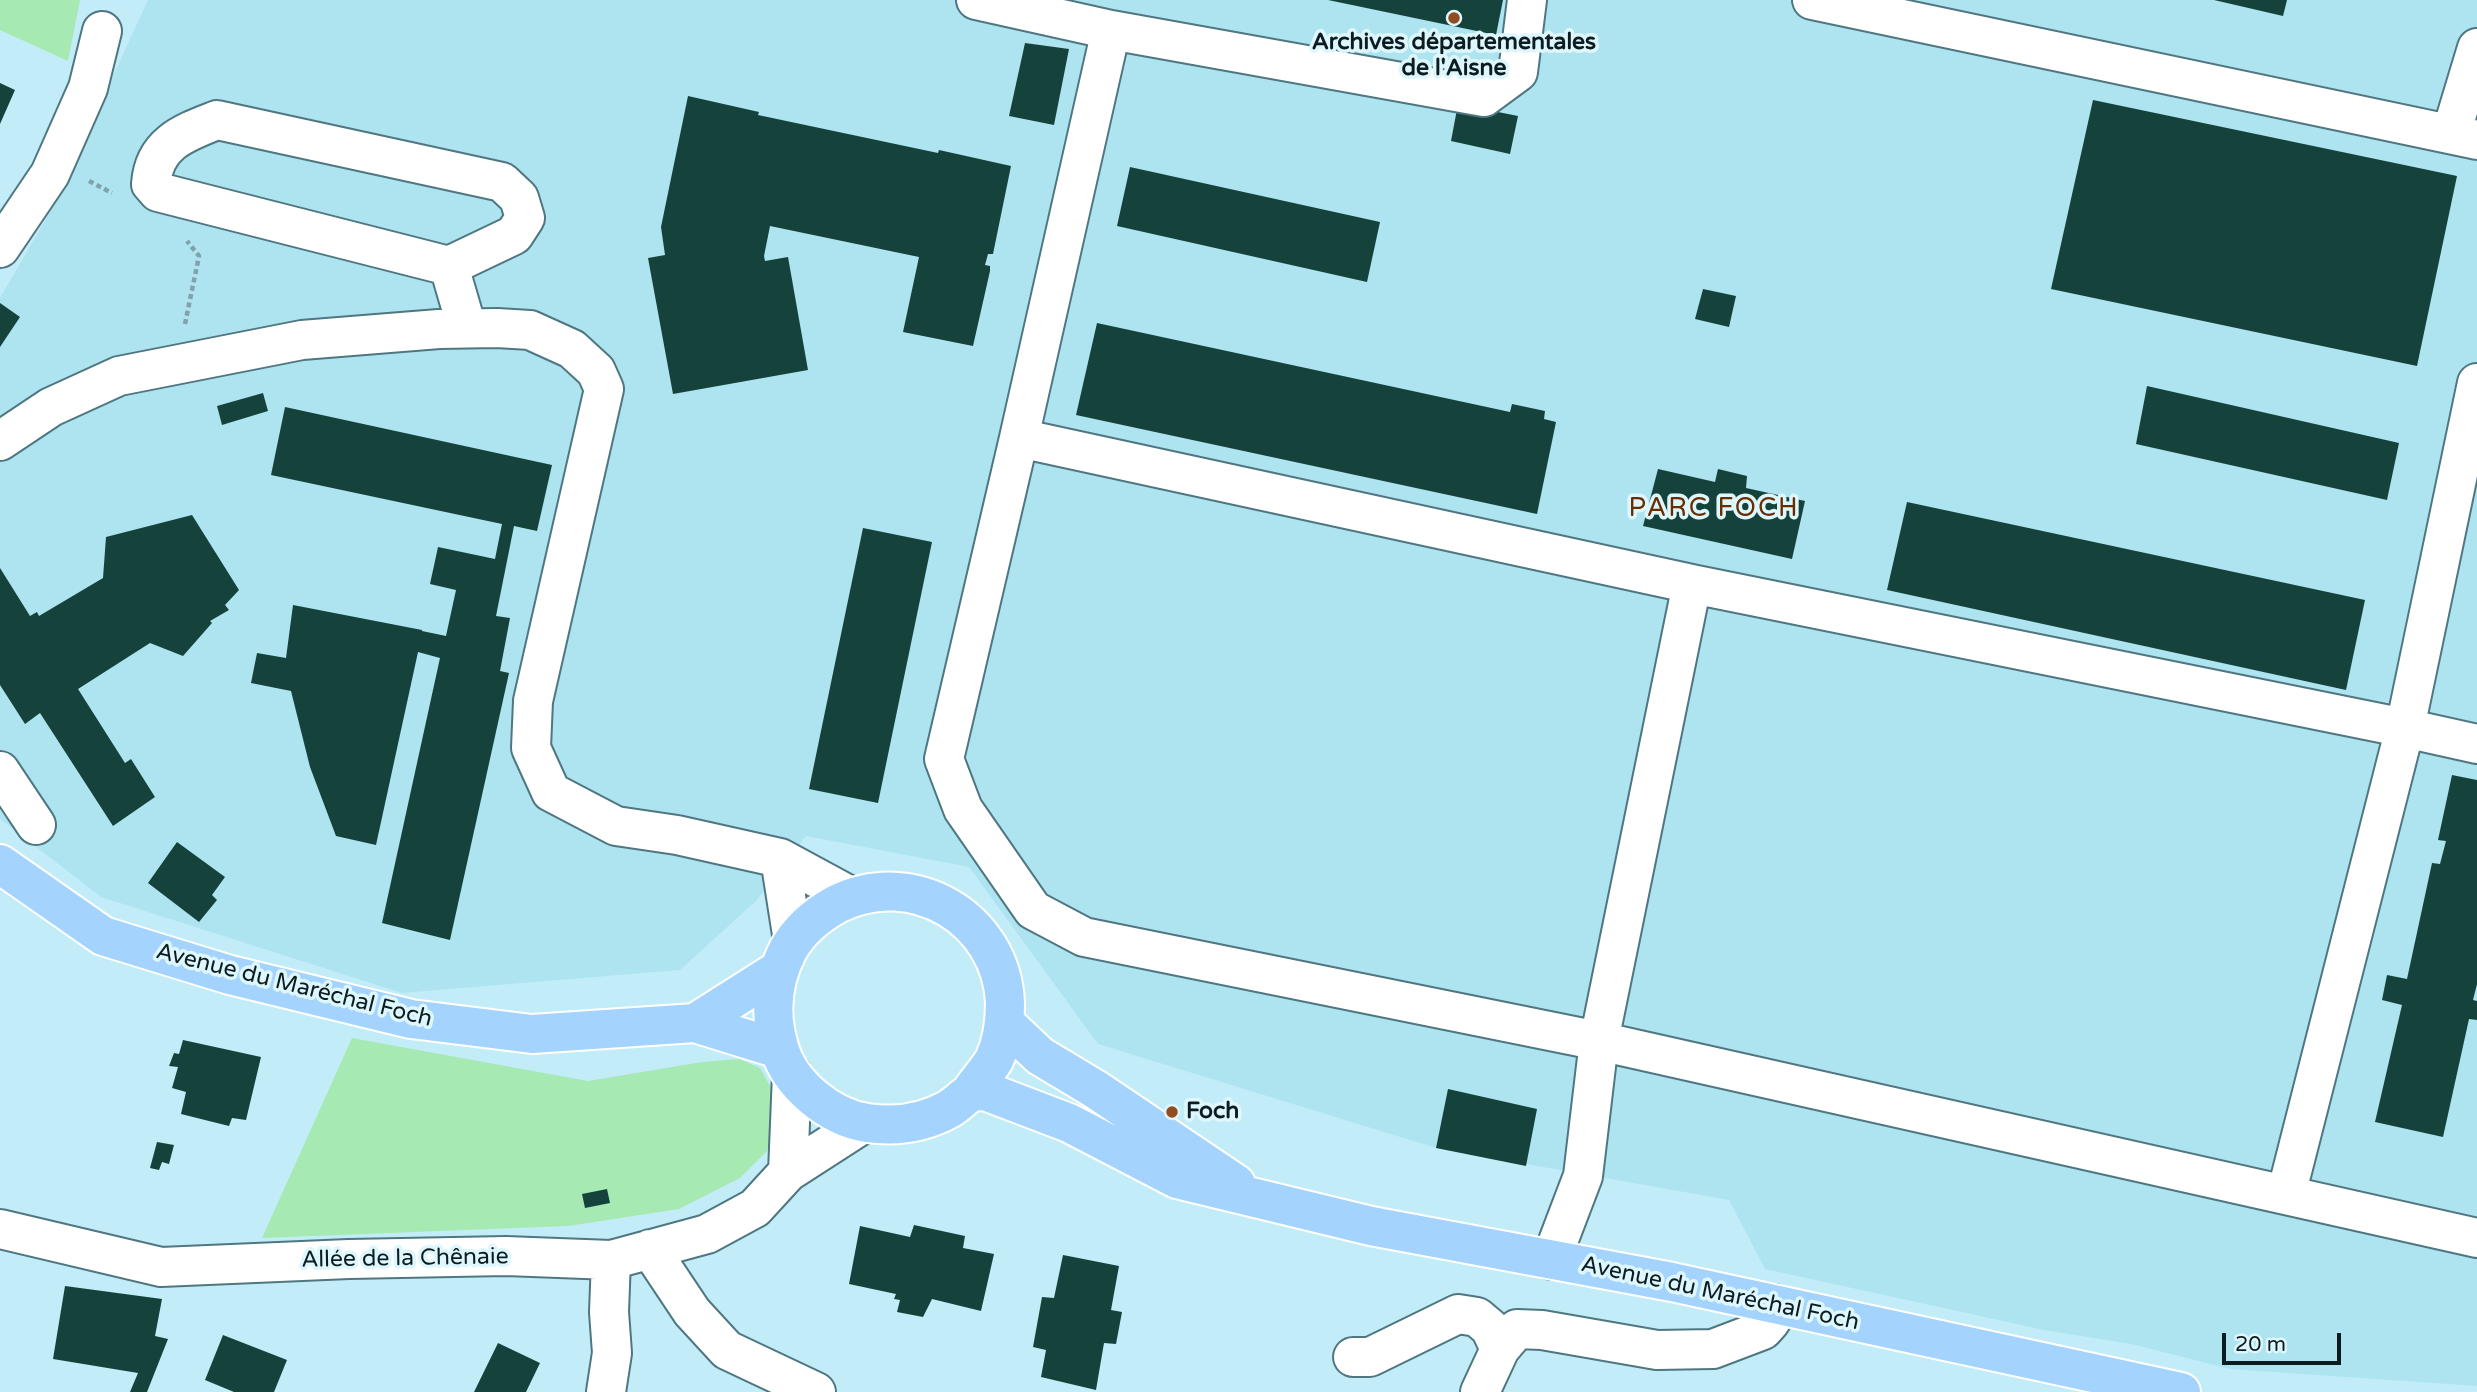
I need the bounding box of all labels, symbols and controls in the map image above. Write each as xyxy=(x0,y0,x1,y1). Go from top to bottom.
marker: Archives départementales de l'Aisne xyxy=(1446,10,1462,26)
place label: Archives départementales de l'Aisne xyxy=(1312,29,1596,83)
district label: PARC FOCH xyxy=(1630,493,1798,525)
street label: Avenue du Maréchal Foch xyxy=(153,938,435,1034)
place label: Foch xyxy=(1186,1098,1239,1126)
marker: Foch xyxy=(1164,1104,1180,1120)
street label: Allée de la Chênaie xyxy=(301,1243,509,1275)
street label: Avenue du Maréchal Foch xyxy=(1578,1251,1862,1337)
scale bar xyxy=(2225,1318,2344,1362)
text: 20 m xyxy=(2235,1332,2286,1357)

